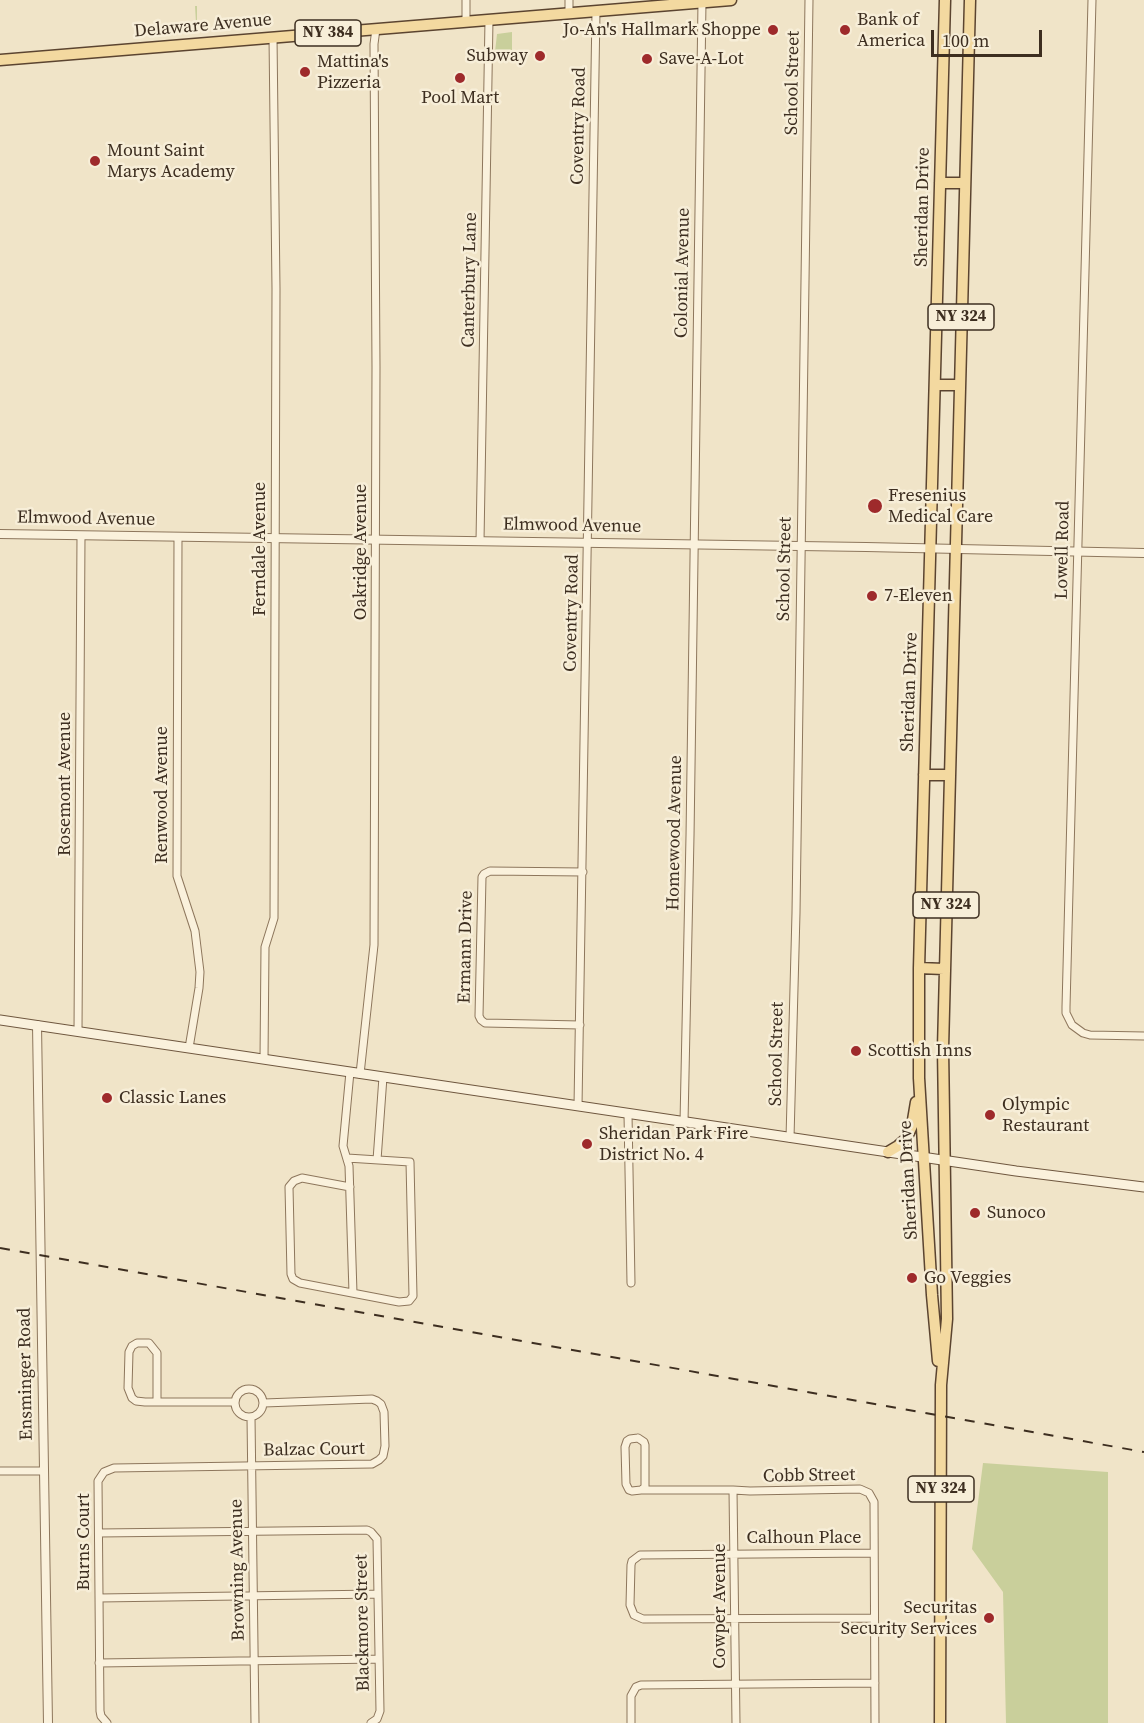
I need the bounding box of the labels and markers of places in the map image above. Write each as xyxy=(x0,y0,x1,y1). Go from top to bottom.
place label: Bank of America xyxy=(857,9,925,52)
place label: Jo-An's Hallmark Shoppe xyxy=(563,19,761,41)
marker: Jo-An's Hallmark Shoppe xyxy=(766,23,780,37)
marker: Bank of America xyxy=(838,23,852,37)
place label: Subway xyxy=(466,45,528,67)
place label: Save-A-Lot xyxy=(659,48,743,70)
marker: Subway xyxy=(533,49,547,63)
place label: Mattina's Pizzeria xyxy=(317,51,389,94)
marker: Save-A-Lot xyxy=(640,52,654,66)
marker: Mattina's Pizzeria xyxy=(298,65,312,79)
marker: Pool Mart xyxy=(453,71,467,85)
place label: Pool Mart xyxy=(421,87,499,109)
place label: Mount Saint Marys Academy xyxy=(107,140,235,182)
marker: Mount Saint Marys Academy xyxy=(88,154,102,168)
place label: Fresenius Medical Care xyxy=(888,485,993,528)
marker: Fresenius Medical Care xyxy=(866,497,884,515)
place label: 7-Eleven xyxy=(884,585,953,607)
marker: 7-Eleven xyxy=(865,589,879,603)
place label: Scottish Inns xyxy=(868,1040,972,1062)
marker: Scottish Inns xyxy=(849,1044,863,1058)
place label: Classic Lanes xyxy=(119,1087,226,1109)
marker: Classic Lanes xyxy=(100,1091,114,1105)
place label: Olympic Restaurant xyxy=(1002,1094,1089,1136)
marker: Olympic Restaurant xyxy=(983,1108,997,1122)
place label: Sheridan Park Fire District No. 4 xyxy=(599,1123,749,1166)
marker: Sheridan Park Fire District No. 4 xyxy=(580,1137,594,1151)
place label: Sunoco xyxy=(987,1202,1046,1224)
marker: Sunoco xyxy=(968,1206,982,1220)
place label: Go Veggies xyxy=(924,1267,1011,1289)
marker: Go Veggies xyxy=(905,1271,919,1285)
place label: Securitas Security Services xyxy=(841,1597,977,1640)
marker: Securitas Security Services xyxy=(982,1611,996,1625)

